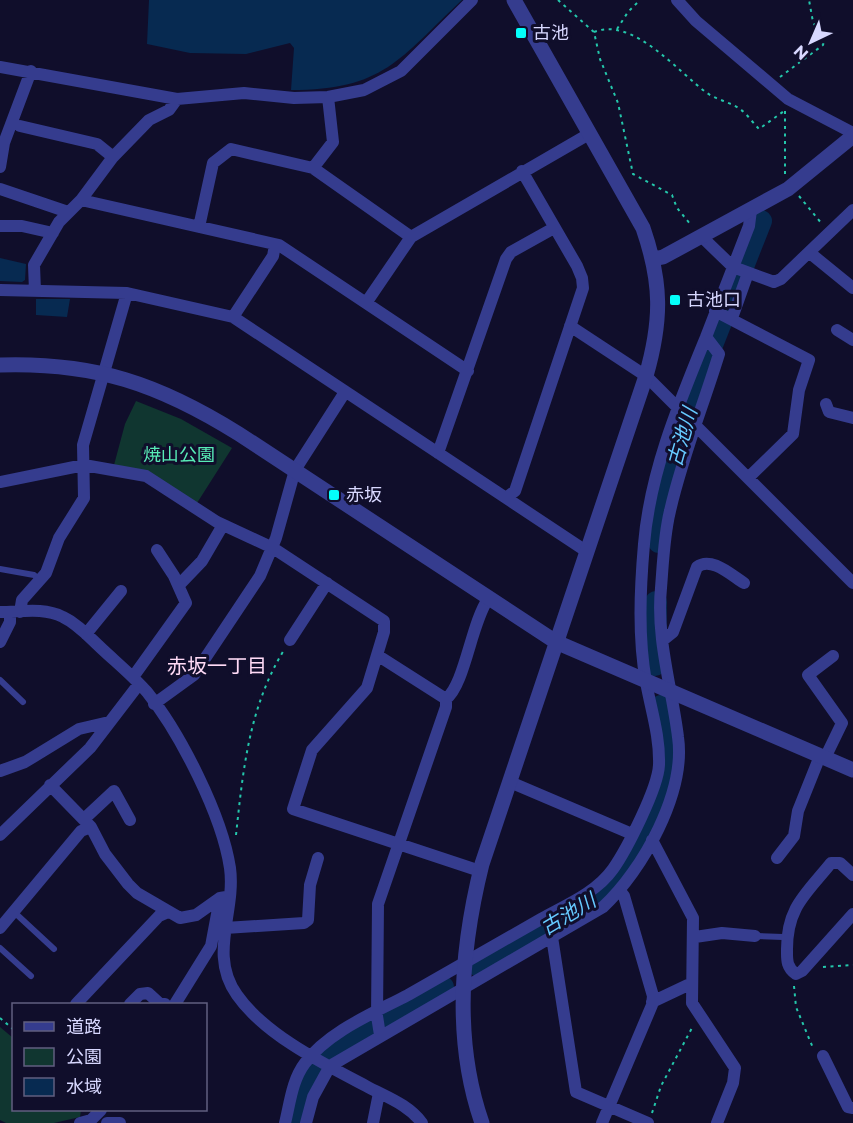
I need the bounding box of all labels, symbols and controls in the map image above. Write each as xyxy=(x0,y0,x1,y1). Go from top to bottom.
north arrow xyxy=(781,12,841,72)
place label: 古池 xyxy=(533,22,569,44)
marker: 古池 xyxy=(514,26,528,40)
text: N xyxy=(790,41,812,64)
place label: 古池口 xyxy=(687,289,741,311)
marker: 古池口 xyxy=(668,293,682,307)
water label: 古池川 xyxy=(662,403,702,469)
park label: 焼山公園 xyxy=(143,444,215,466)
place label: 赤坂 xyxy=(346,484,382,506)
marker: 赤坂 xyxy=(327,488,341,502)
district label: 赤坂一丁目 xyxy=(167,654,267,678)
water label: 古池川 xyxy=(536,887,602,940)
legend xyxy=(12,1003,207,1111)
text: 道路 xyxy=(66,1016,102,1038)
text: 公園 xyxy=(66,1046,102,1068)
text: 水域 xyxy=(66,1076,102,1098)

